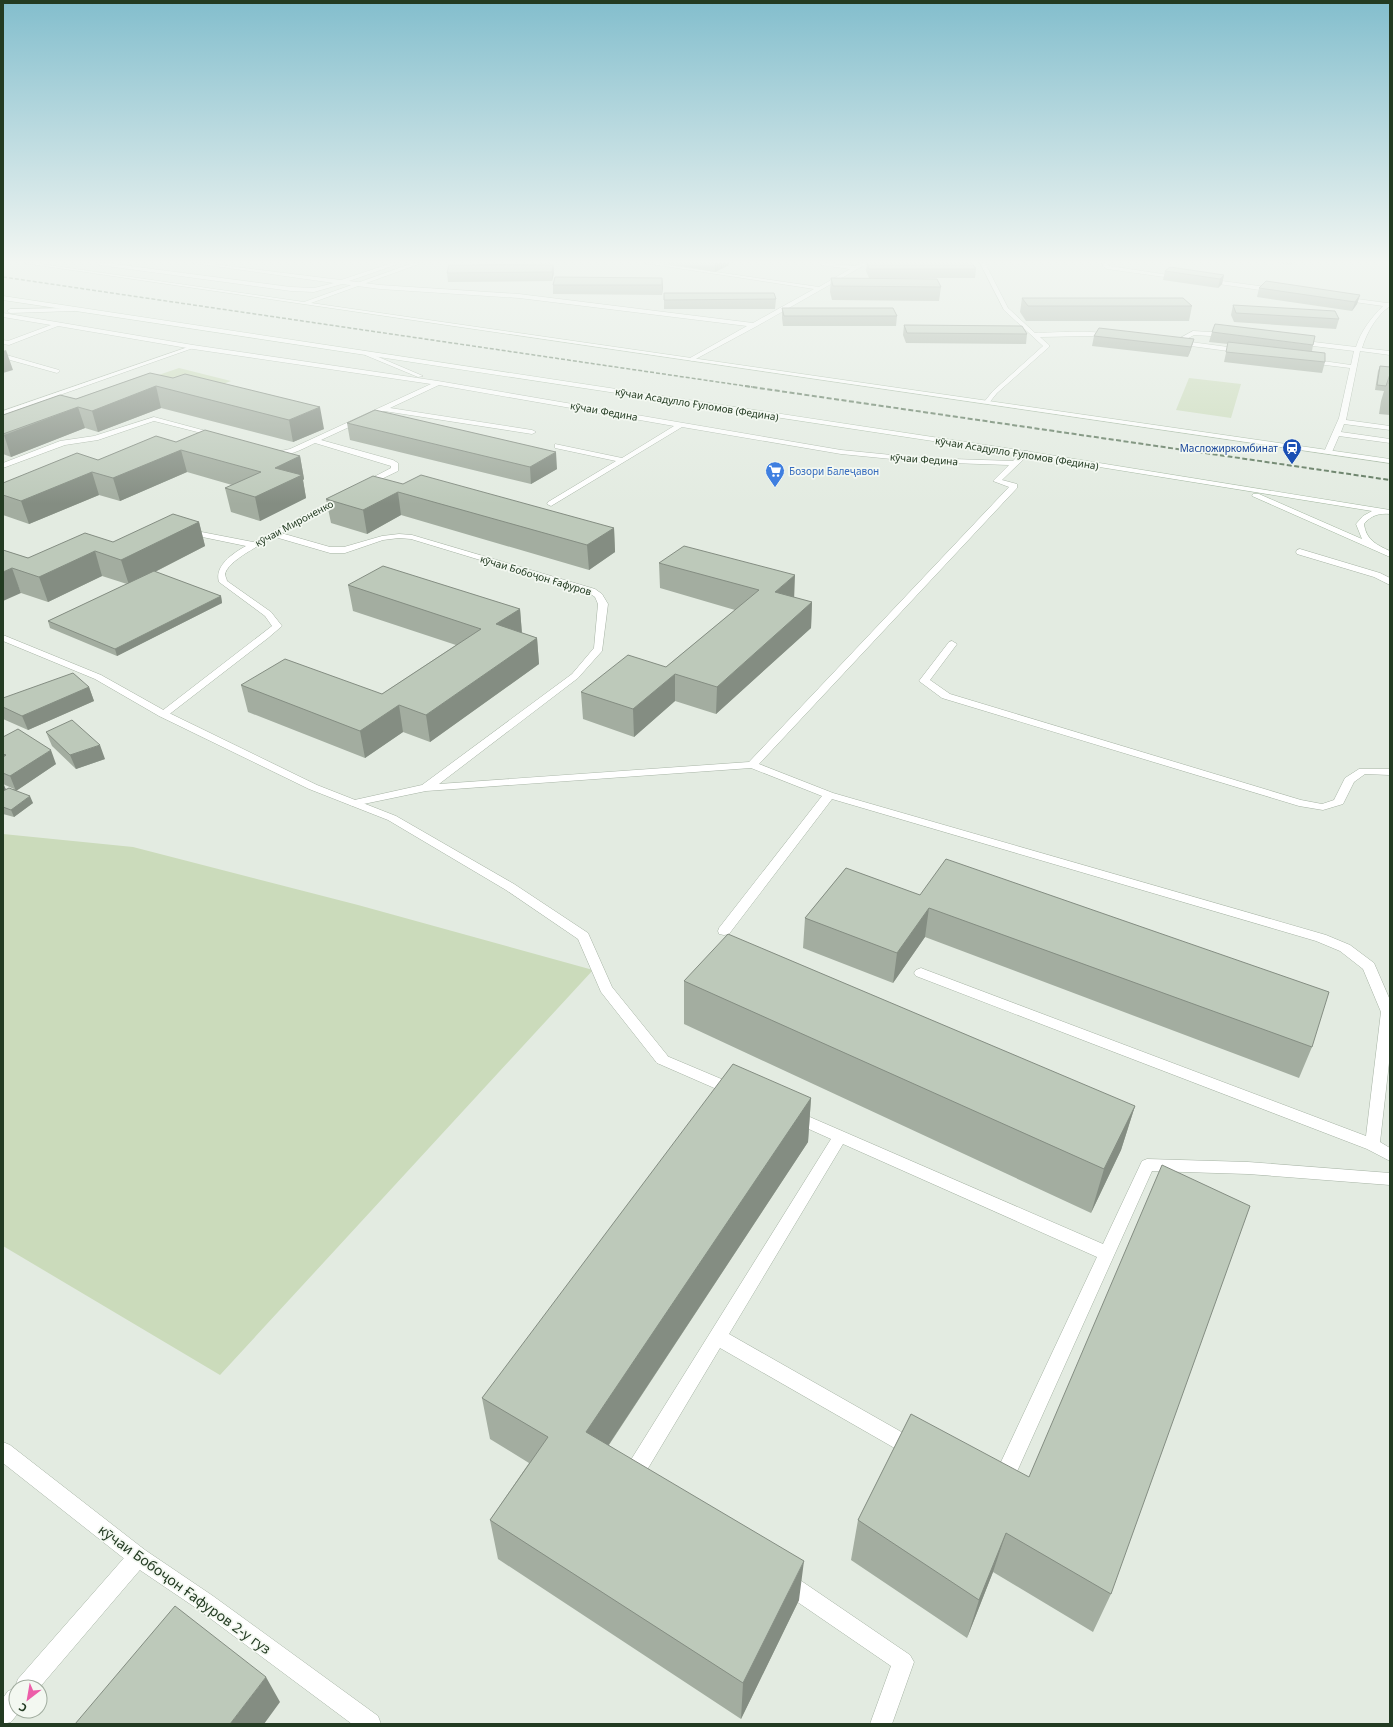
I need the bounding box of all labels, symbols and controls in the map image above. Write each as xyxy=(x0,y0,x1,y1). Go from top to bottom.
street label: кӯчаи Асадулло Ғуломов (Федина) xyxy=(614,384,780,424)
street label: кӯчаи Федина xyxy=(569,398,639,424)
street label: кӯчаи Асадулло Ғуломов (Федина) xyxy=(934,433,1100,473)
station icon: Масложиркомбинат xyxy=(1281,437,1303,465)
place label: Масложиркомбинат xyxy=(1180,441,1278,455)
street label: кӯчаи Федина xyxy=(889,450,959,468)
supermarket icon: Бозори Балеҷавон xyxy=(764,460,786,488)
place label: Бозори Балеҷавон xyxy=(789,464,879,478)
street label: кӯчаи Мироненко xyxy=(252,496,336,550)
street label: кӯчаи Бобоҷон Ғафуров xyxy=(479,551,594,599)
street label: кӯчаи Бобоҷон Ғафуров 2-у гуз xyxy=(95,1520,275,1658)
north arrow xyxy=(8,1679,48,1719)
text: С xyxy=(16,1700,30,1716)

